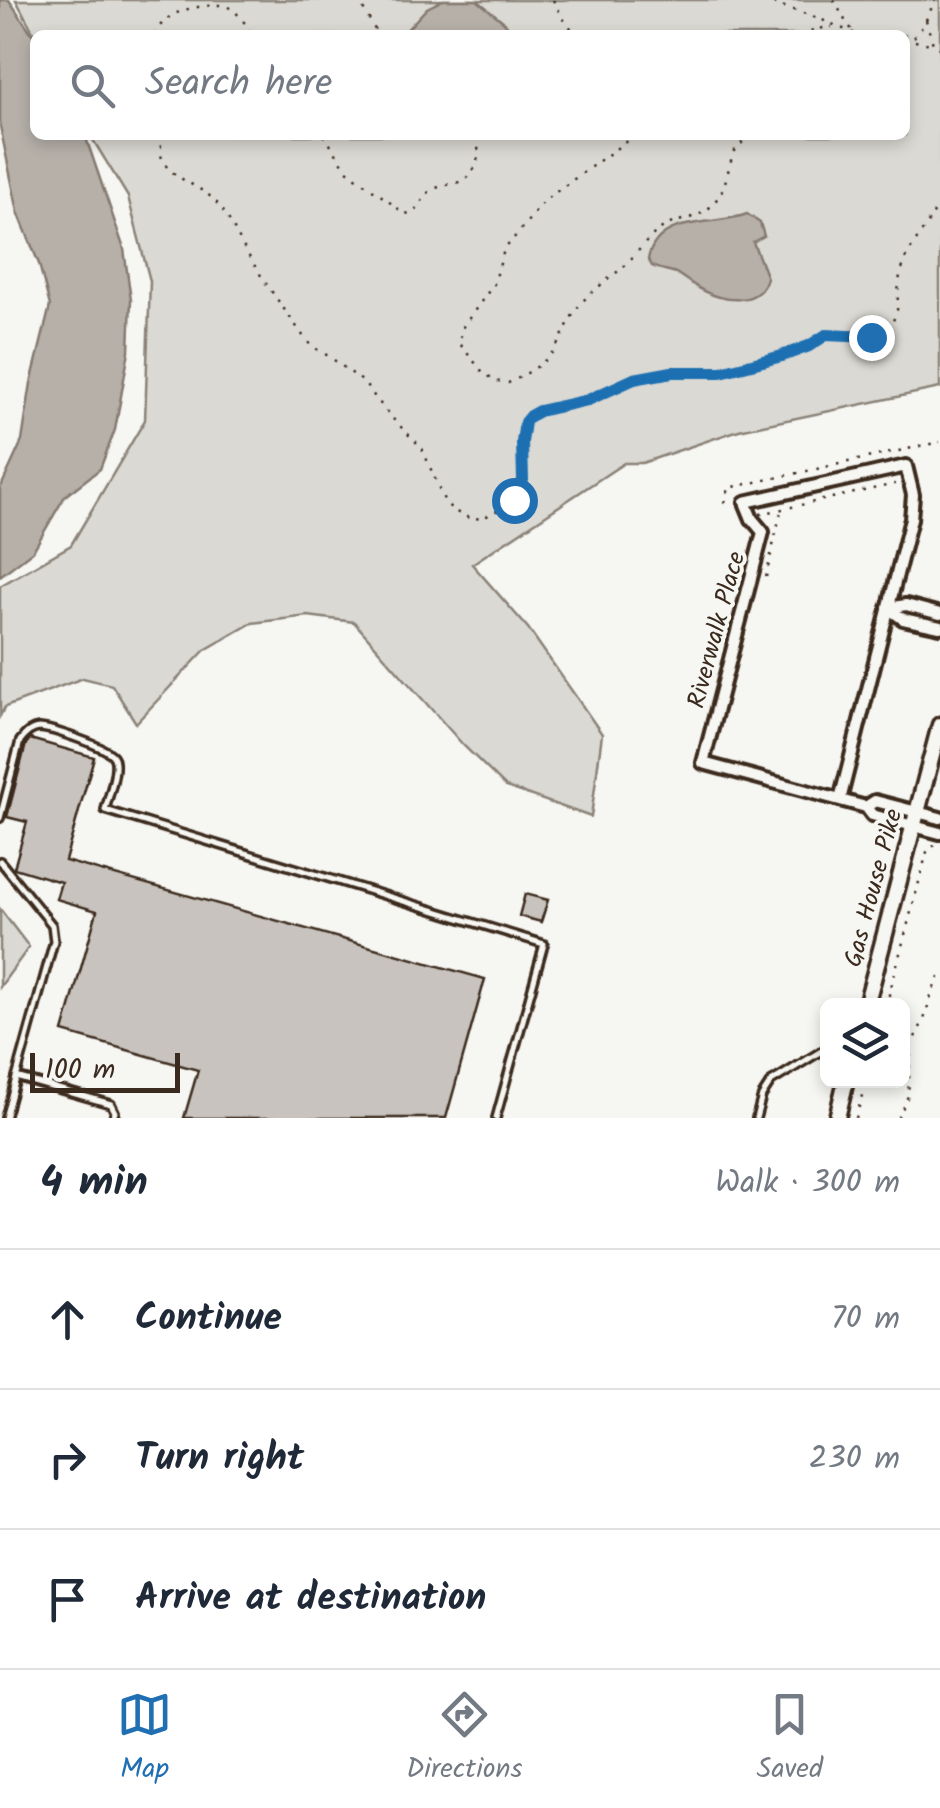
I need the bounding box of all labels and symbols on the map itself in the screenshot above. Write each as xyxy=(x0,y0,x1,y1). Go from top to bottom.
route end xyxy=(849,315,895,361)
route start xyxy=(492,478,538,524)
street label: Riverwalk Place xyxy=(677,547,757,713)
street label: Gas House Pike xyxy=(834,804,914,972)
scale bar xyxy=(30,1048,180,1092)

